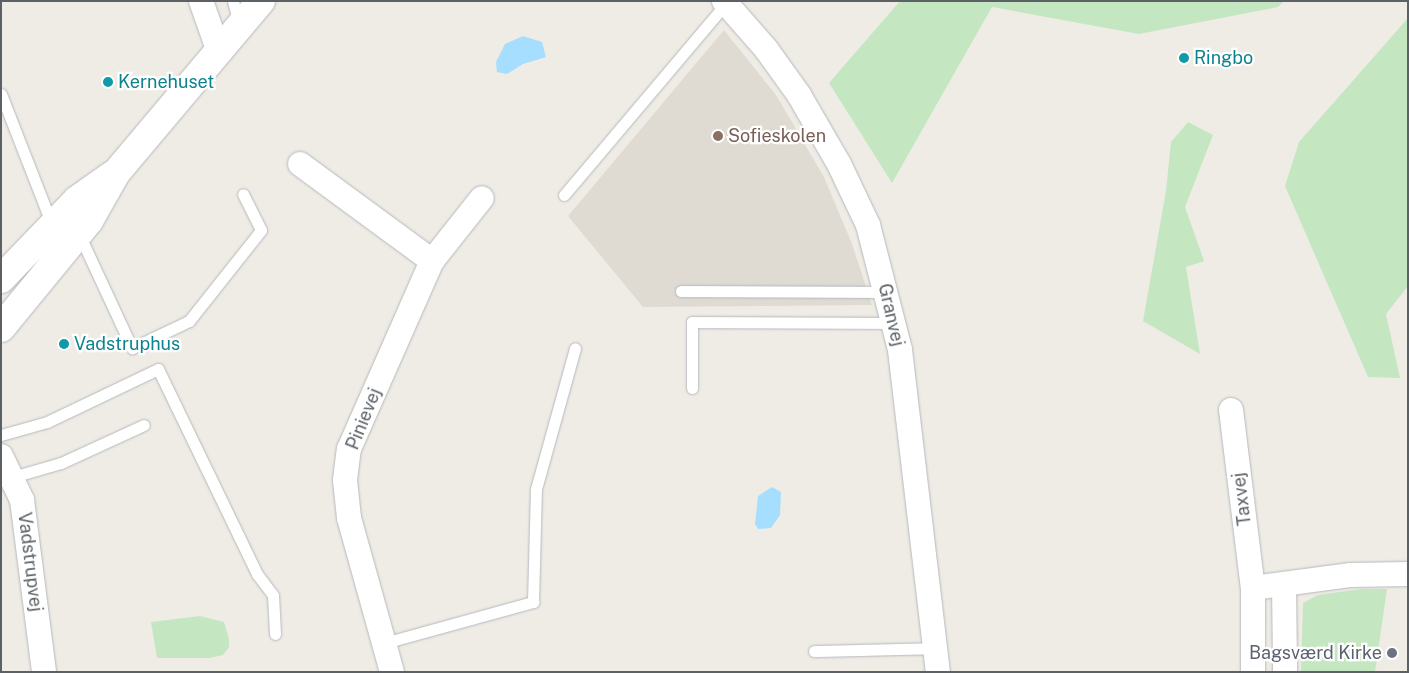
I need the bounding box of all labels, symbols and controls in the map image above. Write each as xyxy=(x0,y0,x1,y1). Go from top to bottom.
place label: Ringbo xyxy=(1194,47,1253,69)
marker: Ringbo xyxy=(1178,52,1190,64)
place label: Kernehuset xyxy=(118,71,214,93)
marker: Kernehuset xyxy=(102,76,114,88)
place label: Sofieskolen xyxy=(728,125,826,147)
marker: Sofieskolen xyxy=(712,130,724,142)
street label: Granvej xyxy=(873,282,909,348)
place label: Vadstruphus xyxy=(74,333,180,355)
marker: Vadstruphus xyxy=(58,338,70,350)
street label: Pinievej xyxy=(342,385,386,453)
street label: Taxvej xyxy=(1228,471,1256,527)
street label: Vadstrupvej xyxy=(13,511,47,613)
place label: Bagsværd Kirke xyxy=(1249,642,1382,664)
marker: Bagsværd Kirke xyxy=(1386,647,1398,659)

